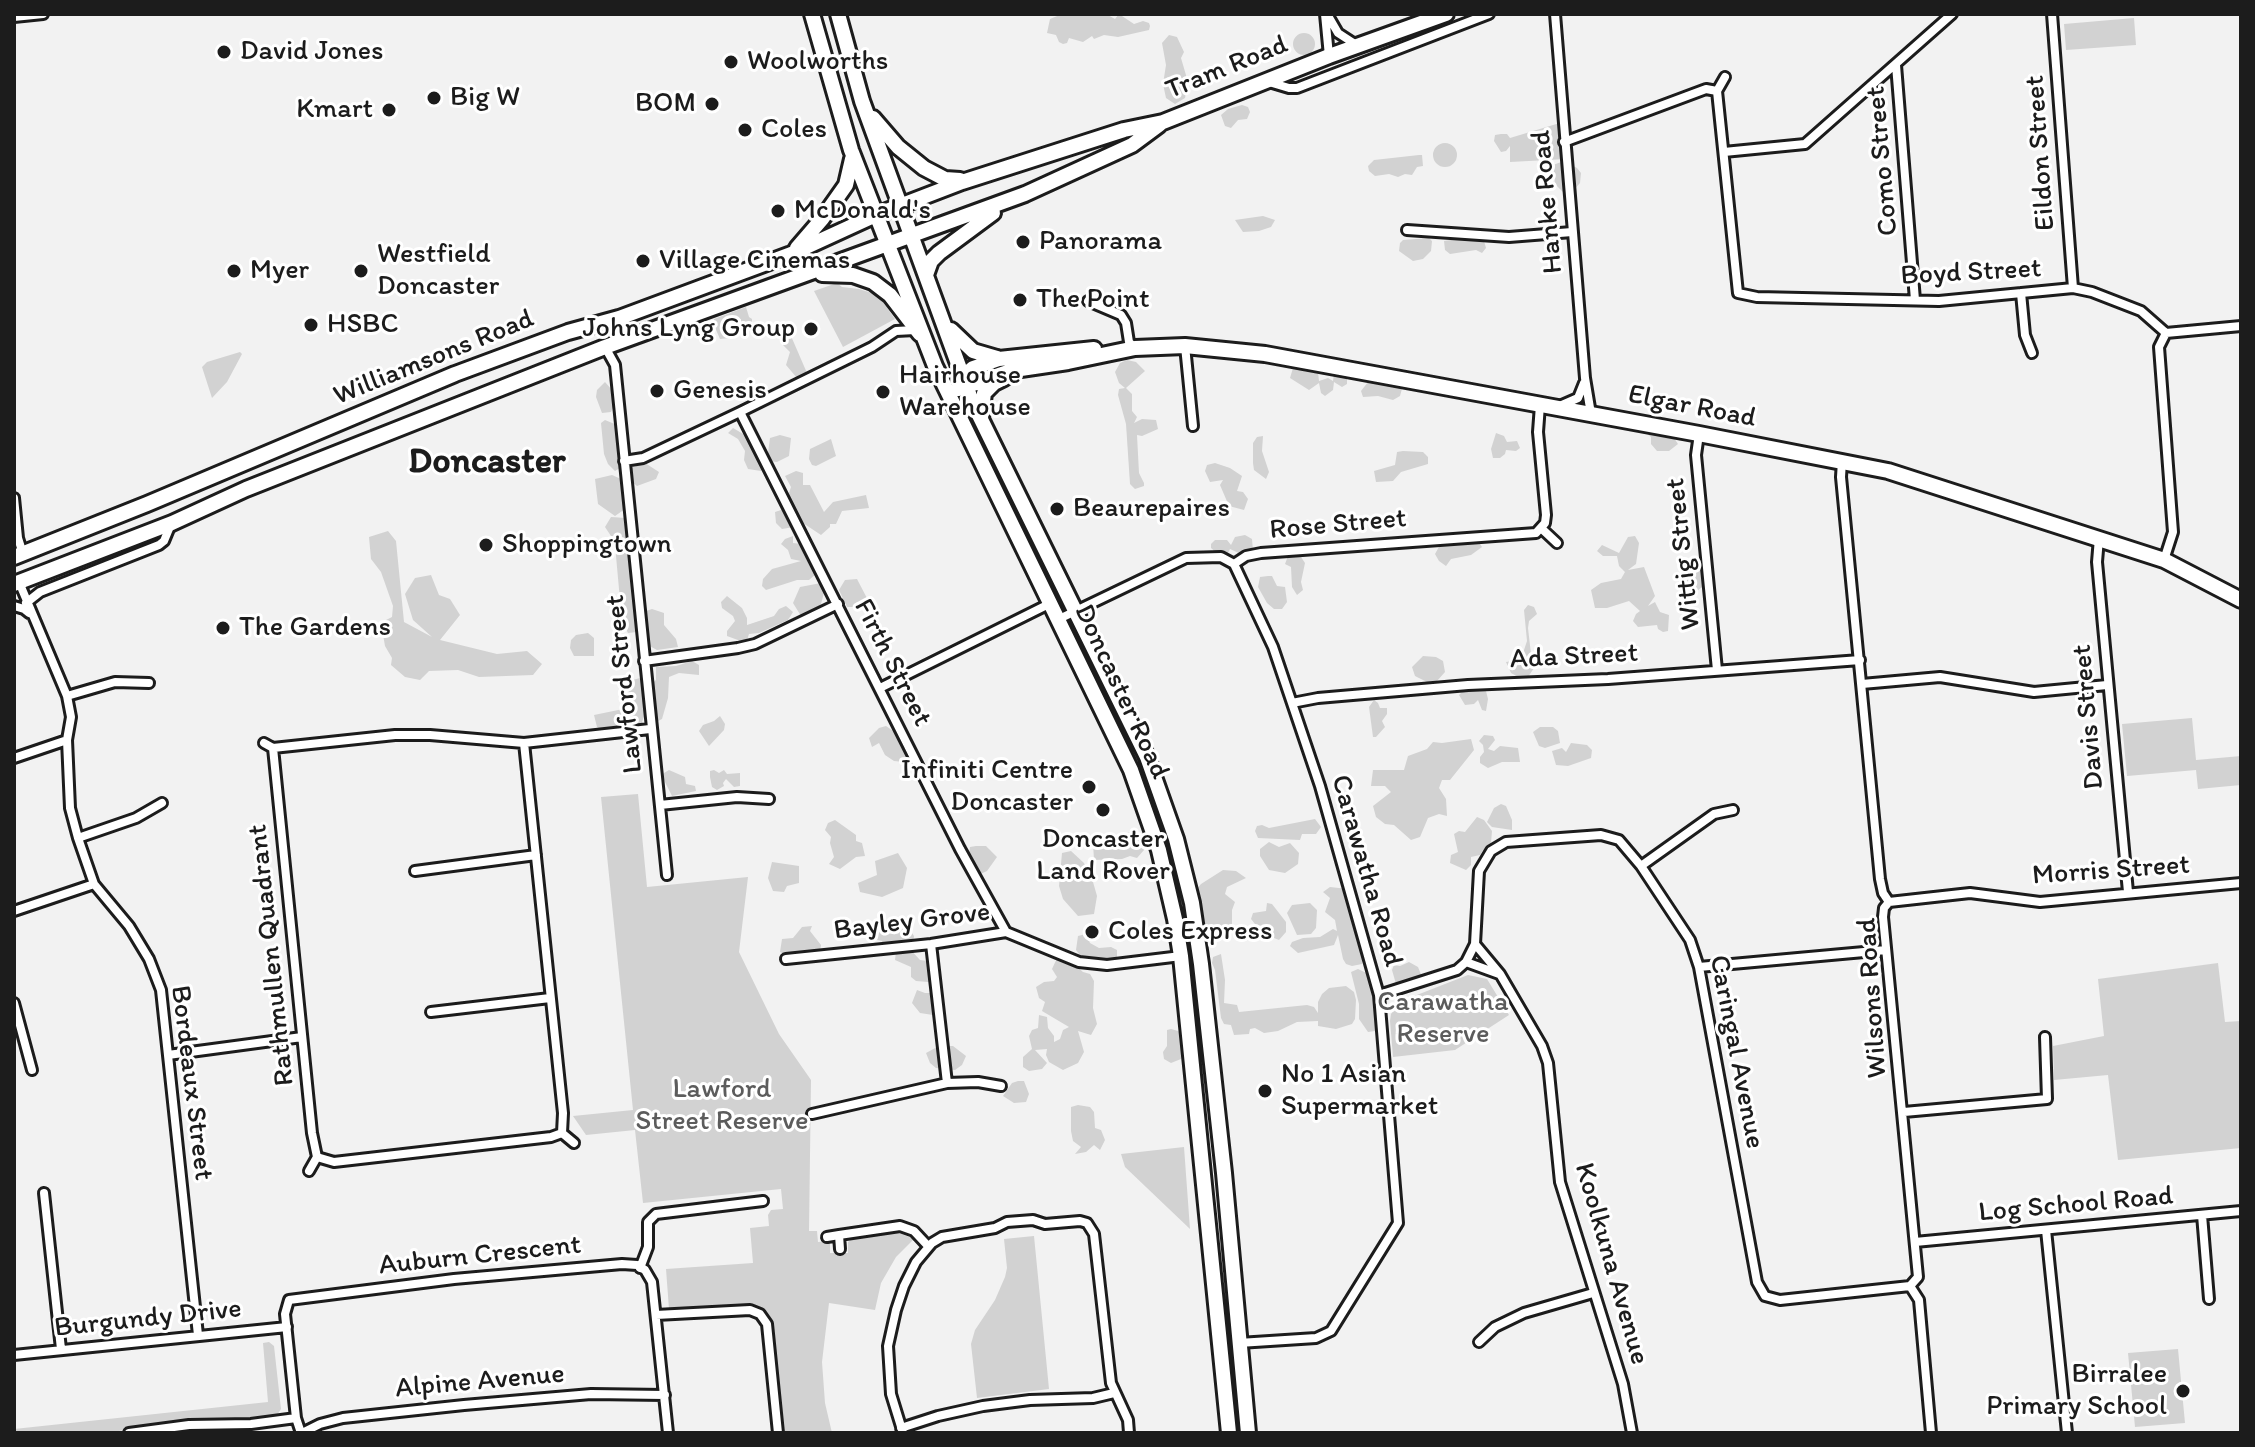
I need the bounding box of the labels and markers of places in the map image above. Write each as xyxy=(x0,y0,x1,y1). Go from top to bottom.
place label: David Jones xyxy=(240,35,383,69)
marker: David Jones xyxy=(215,43,233,61)
place label: Woolworths xyxy=(747,45,888,79)
marker: Woolworths xyxy=(722,53,740,71)
place label: Big W xyxy=(450,81,520,115)
place label: BOM xyxy=(635,87,696,121)
marker: Big W xyxy=(425,89,443,107)
place label: Kmart xyxy=(296,93,373,127)
marker: BOM xyxy=(703,95,721,113)
marker: Kmart xyxy=(380,101,398,119)
place label: Coles xyxy=(761,113,827,147)
marker: Coles xyxy=(736,121,754,139)
place label: McDonald's xyxy=(794,194,931,228)
marker: McDonald's xyxy=(769,202,787,220)
place label: Panorama xyxy=(1039,225,1162,259)
marker: Panorama xyxy=(1014,233,1032,251)
place label: Westfield Doncaster xyxy=(377,238,499,304)
place label: Village Cinemas xyxy=(659,244,850,278)
marker: Village Cinemas xyxy=(634,252,652,270)
place label: Myer xyxy=(250,254,309,288)
marker: Myer xyxy=(225,262,243,280)
marker: Westfield Doncaster xyxy=(352,262,370,280)
place label: The Point xyxy=(1036,283,1149,317)
marker: The Point xyxy=(1011,291,1029,309)
place label: HSBC xyxy=(327,308,398,342)
place label: Johns Lyng Group xyxy=(582,312,795,346)
marker: HSBC xyxy=(302,316,320,334)
marker: Johns Lyng Group xyxy=(802,320,820,338)
place label: Hairhouse Warehouse xyxy=(899,359,1031,425)
place label: Genesis xyxy=(673,374,767,408)
marker: Genesis xyxy=(648,382,666,400)
marker: Hairhouse Warehouse xyxy=(874,383,892,401)
place label: Beaurepaires xyxy=(1073,492,1230,526)
marker: Beaurepaires xyxy=(1048,500,1066,518)
place label: Shoppingtown xyxy=(502,528,672,562)
marker: Shoppingtown xyxy=(477,536,495,554)
place label: The Gardens xyxy=(239,611,391,645)
marker: The Gardens xyxy=(214,619,232,637)
place label: Infiniti Centre Doncaster xyxy=(901,754,1073,820)
marker: Infiniti Centre Doncaster xyxy=(1080,778,1098,796)
marker: Doncaster Land Rover xyxy=(1094,801,1112,819)
place label: Doncaster Land Rover xyxy=(1036,823,1170,889)
place label: Coles Express xyxy=(1108,915,1272,949)
marker: Coles Express xyxy=(1083,923,1101,941)
place label: No 1 Asian Supermarket xyxy=(1281,1058,1438,1124)
marker: No 1 Asian Supermarket xyxy=(1256,1082,1274,1100)
place label: Birralee Primary School xyxy=(1986,1358,2167,1424)
marker: Birralee Primary School xyxy=(2174,1382,2192,1400)

